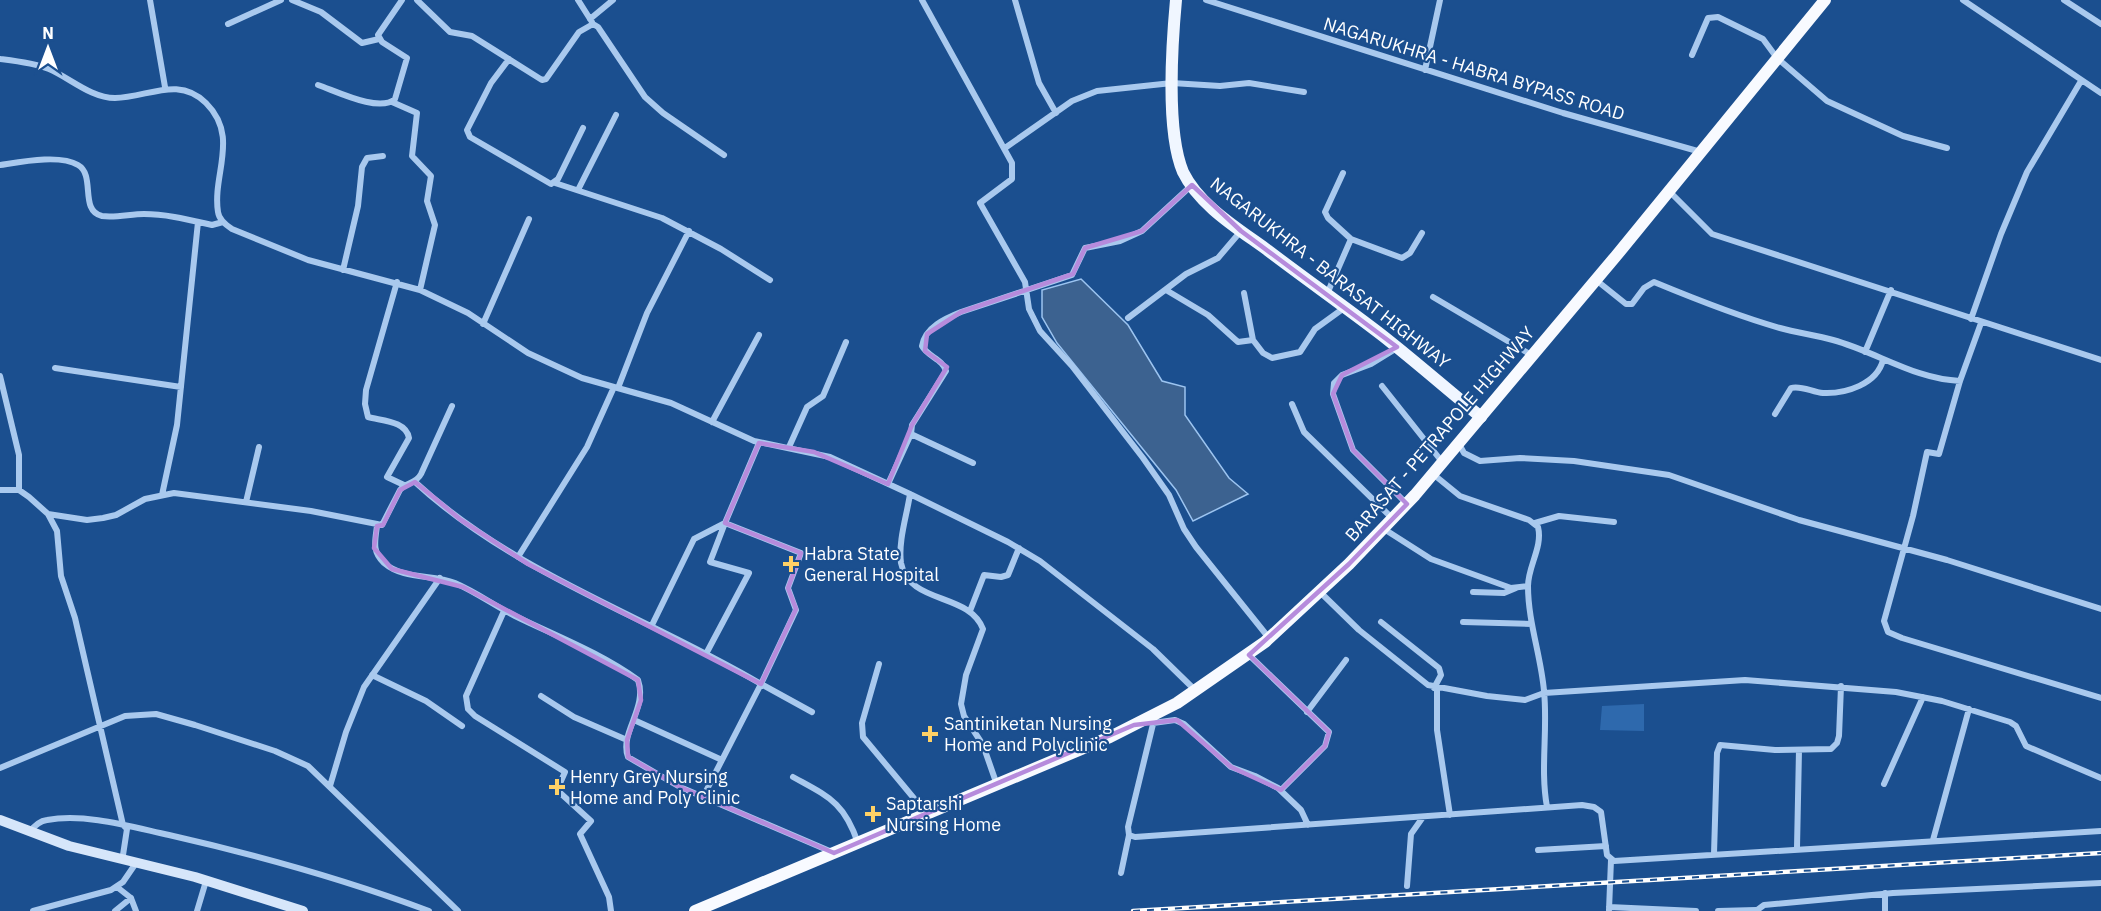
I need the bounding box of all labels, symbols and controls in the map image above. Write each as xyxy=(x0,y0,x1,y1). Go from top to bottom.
street label: NAGARUKHRA - HABRA BYPASS ROAD xyxy=(1321,12,1627,125)
north arrow xyxy=(18,18,78,78)
text: N xyxy=(42,23,54,43)
street label: NAGARUKHRA - BARASAT HIGHWAY xyxy=(1206,172,1455,374)
street label: BARASAT - PETRAPOLE HIGHWAY xyxy=(1340,321,1540,546)
place label: Habra State General Hospital xyxy=(804,542,939,586)
marker: Habra State General Hospital xyxy=(782,555,800,573)
place label: Santiniketan Nursing Home and Polyclinic xyxy=(944,712,1112,756)
marker: Santiniketan Nursing Home and Polyclinic xyxy=(921,725,939,743)
place label: Henry Grey Nursing Home and Poly Clinic xyxy=(570,765,740,809)
marker: Henry Grey Nursing Home and Poly Clinic xyxy=(548,778,566,796)
place label: Saptarshi Nursing Home xyxy=(886,792,1001,836)
marker: Saptarshi Nursing Home xyxy=(864,805,882,823)

